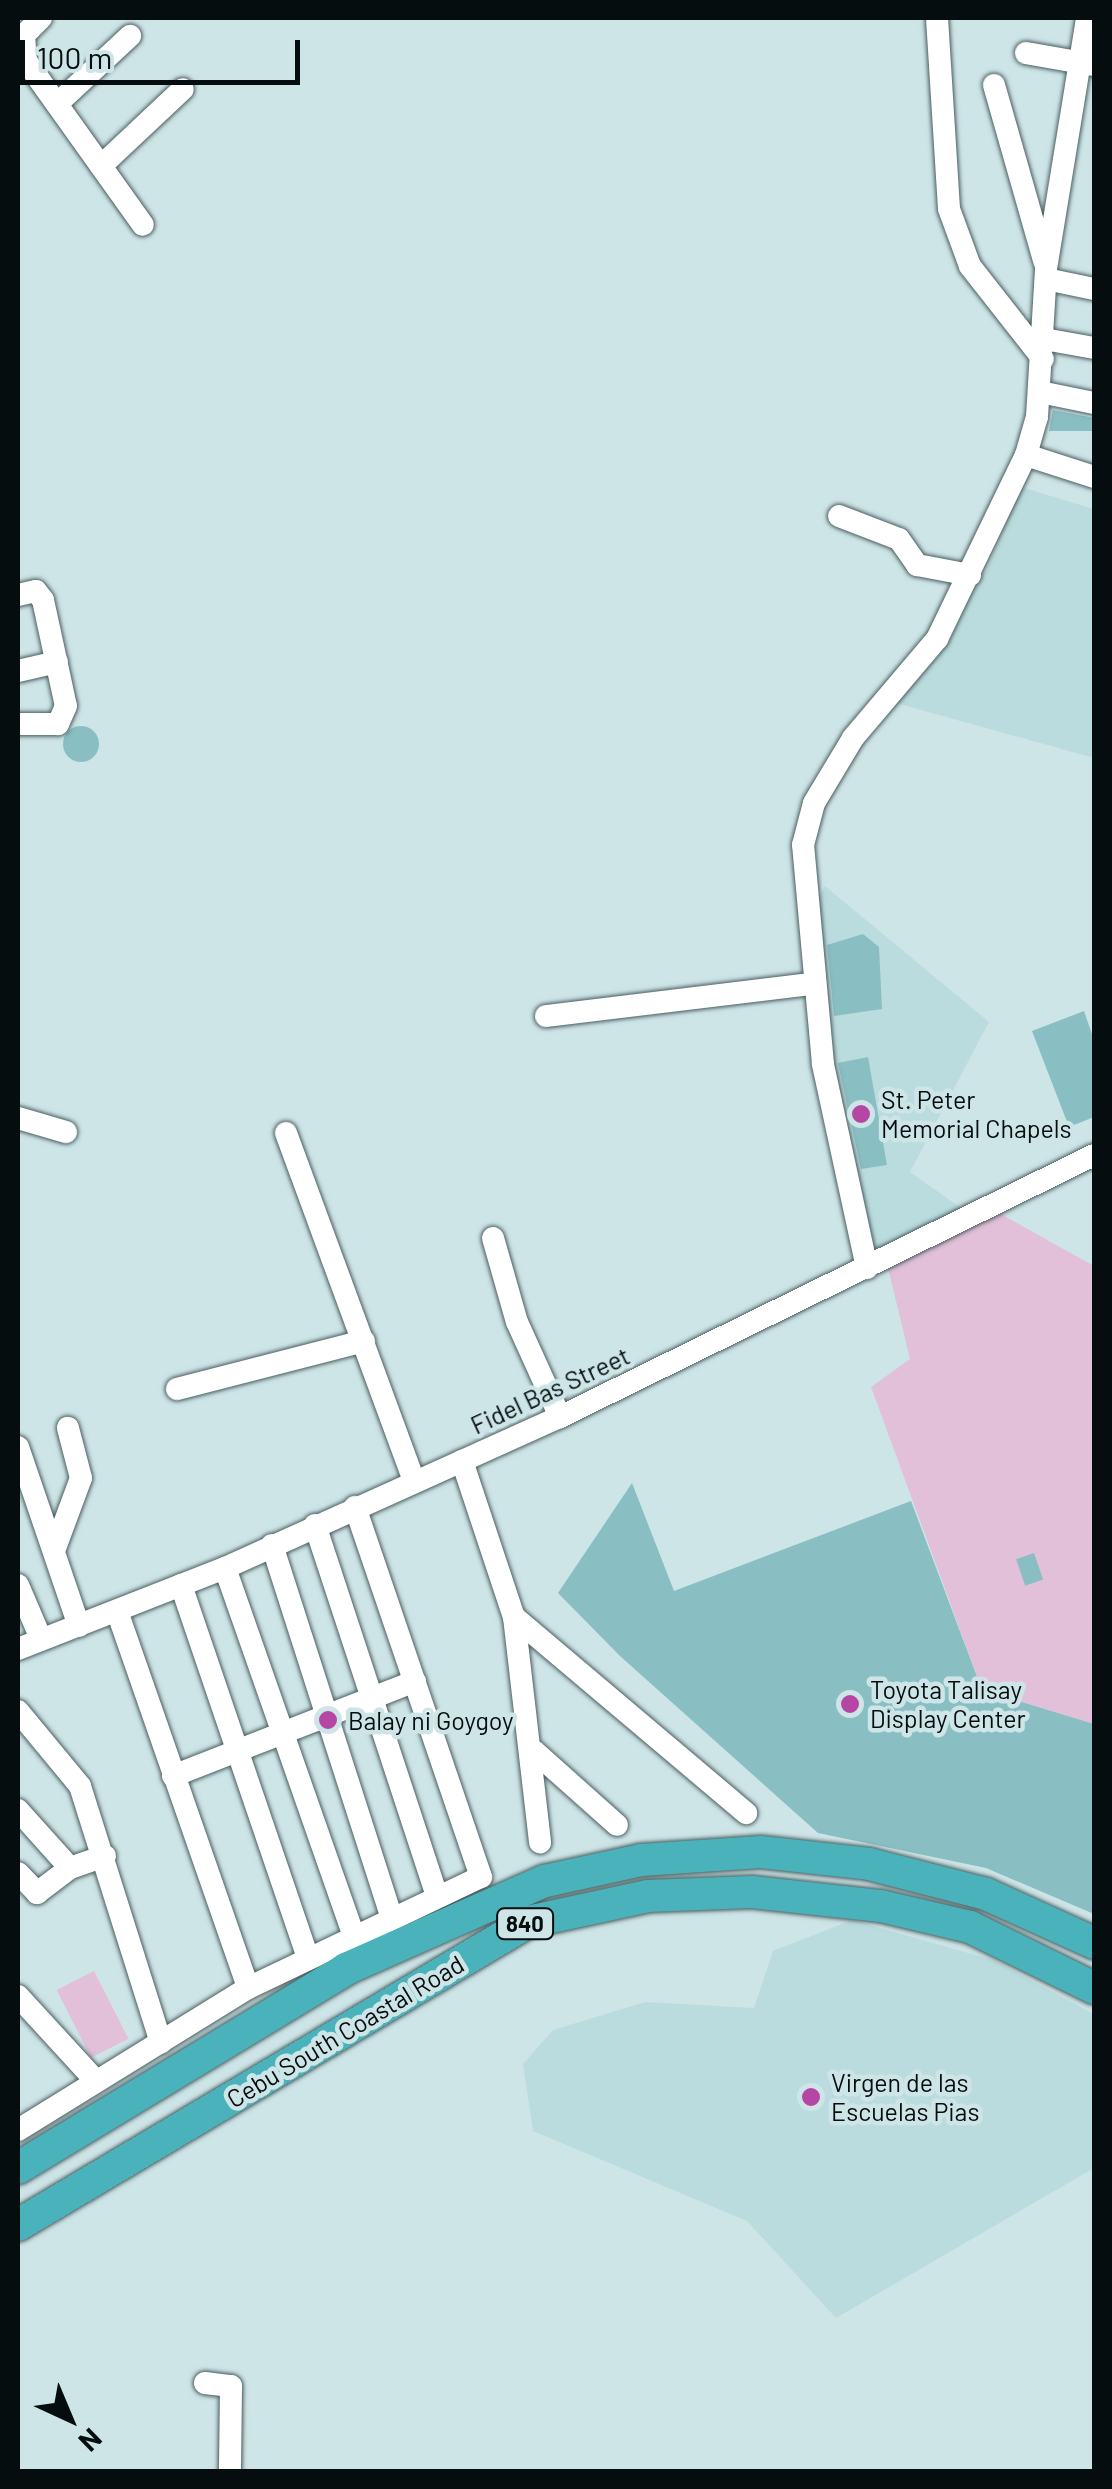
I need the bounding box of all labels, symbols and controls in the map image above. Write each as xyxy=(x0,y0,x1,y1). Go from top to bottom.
scale bar xyxy=(25,20,305,82)
text: 100 m xyxy=(37,39,112,75)
place label: St. Peter Memorial Chapels xyxy=(881,1085,1071,1144)
marker: St. Peter Memorial Chapels xyxy=(850,1103,872,1125)
street label: Fidel Bas Street xyxy=(466,1340,634,1440)
place label: Toyota Talisay Display Center xyxy=(870,1675,1026,1734)
marker: Toyota Talisay Display Center xyxy=(839,1693,861,1715)
place label: Balay ni Goygoy xyxy=(348,1705,513,1735)
marker: Balay ni Goygoy xyxy=(317,1709,339,1731)
road number: 840 xyxy=(495,1907,555,1941)
street label: Cebu South Coastal Road xyxy=(221,1948,469,2114)
place label: Virgen de las Escuelas Pias xyxy=(831,2068,979,2127)
marker: Virgen de las Escuelas Pias xyxy=(800,2086,822,2108)
north arrow xyxy=(20,2369,120,2469)
text: N xyxy=(72,2422,109,2459)

